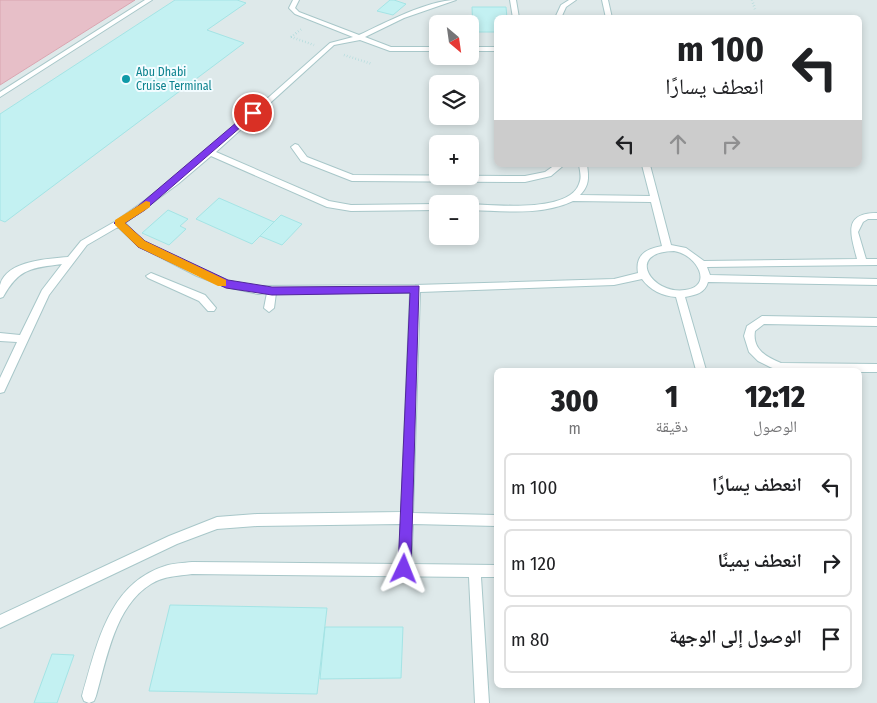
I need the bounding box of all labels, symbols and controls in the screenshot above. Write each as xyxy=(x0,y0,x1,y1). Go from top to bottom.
north arrow xyxy=(429,15,479,65)
map controls xyxy=(429,15,479,245)
text: 100 m xyxy=(677,28,764,70)
icon: left xyxy=(782,35,847,100)
place label: Abu Dhabi Cruise Terminal xyxy=(136,65,212,93)
marker: Abu Dhabi Cruise Terminal xyxy=(120,73,132,85)
text: انعطف يسارًا xyxy=(665,73,764,100)
button: layers xyxy=(429,75,479,125)
pin xyxy=(232,92,274,134)
icon: arrive xyxy=(239,99,267,127)
icon: left xyxy=(611,130,639,158)
icon: ahead xyxy=(664,130,692,158)
icon: right xyxy=(717,130,745,158)
button: + xyxy=(429,135,479,185)
button: − xyxy=(429,195,479,245)
text: 1 xyxy=(665,379,678,415)
text: 12:12 xyxy=(745,379,805,415)
text: 300 xyxy=(551,383,599,419)
text: دقيقة xyxy=(656,417,688,436)
text: الوصول xyxy=(753,417,797,436)
text: m xyxy=(569,419,581,438)
text: انعطف يسارًا xyxy=(712,473,802,496)
icon: left xyxy=(817,473,845,501)
text: 100 m xyxy=(511,476,557,499)
position arrow xyxy=(377,542,429,594)
text: انعطف يمينًا xyxy=(717,549,802,572)
icon: right xyxy=(817,549,845,577)
text: 120 m xyxy=(511,552,556,575)
text: الوصول إلى الوجهة xyxy=(669,625,802,648)
icon: arrive xyxy=(817,625,845,653)
text: 80 m xyxy=(511,628,550,651)

